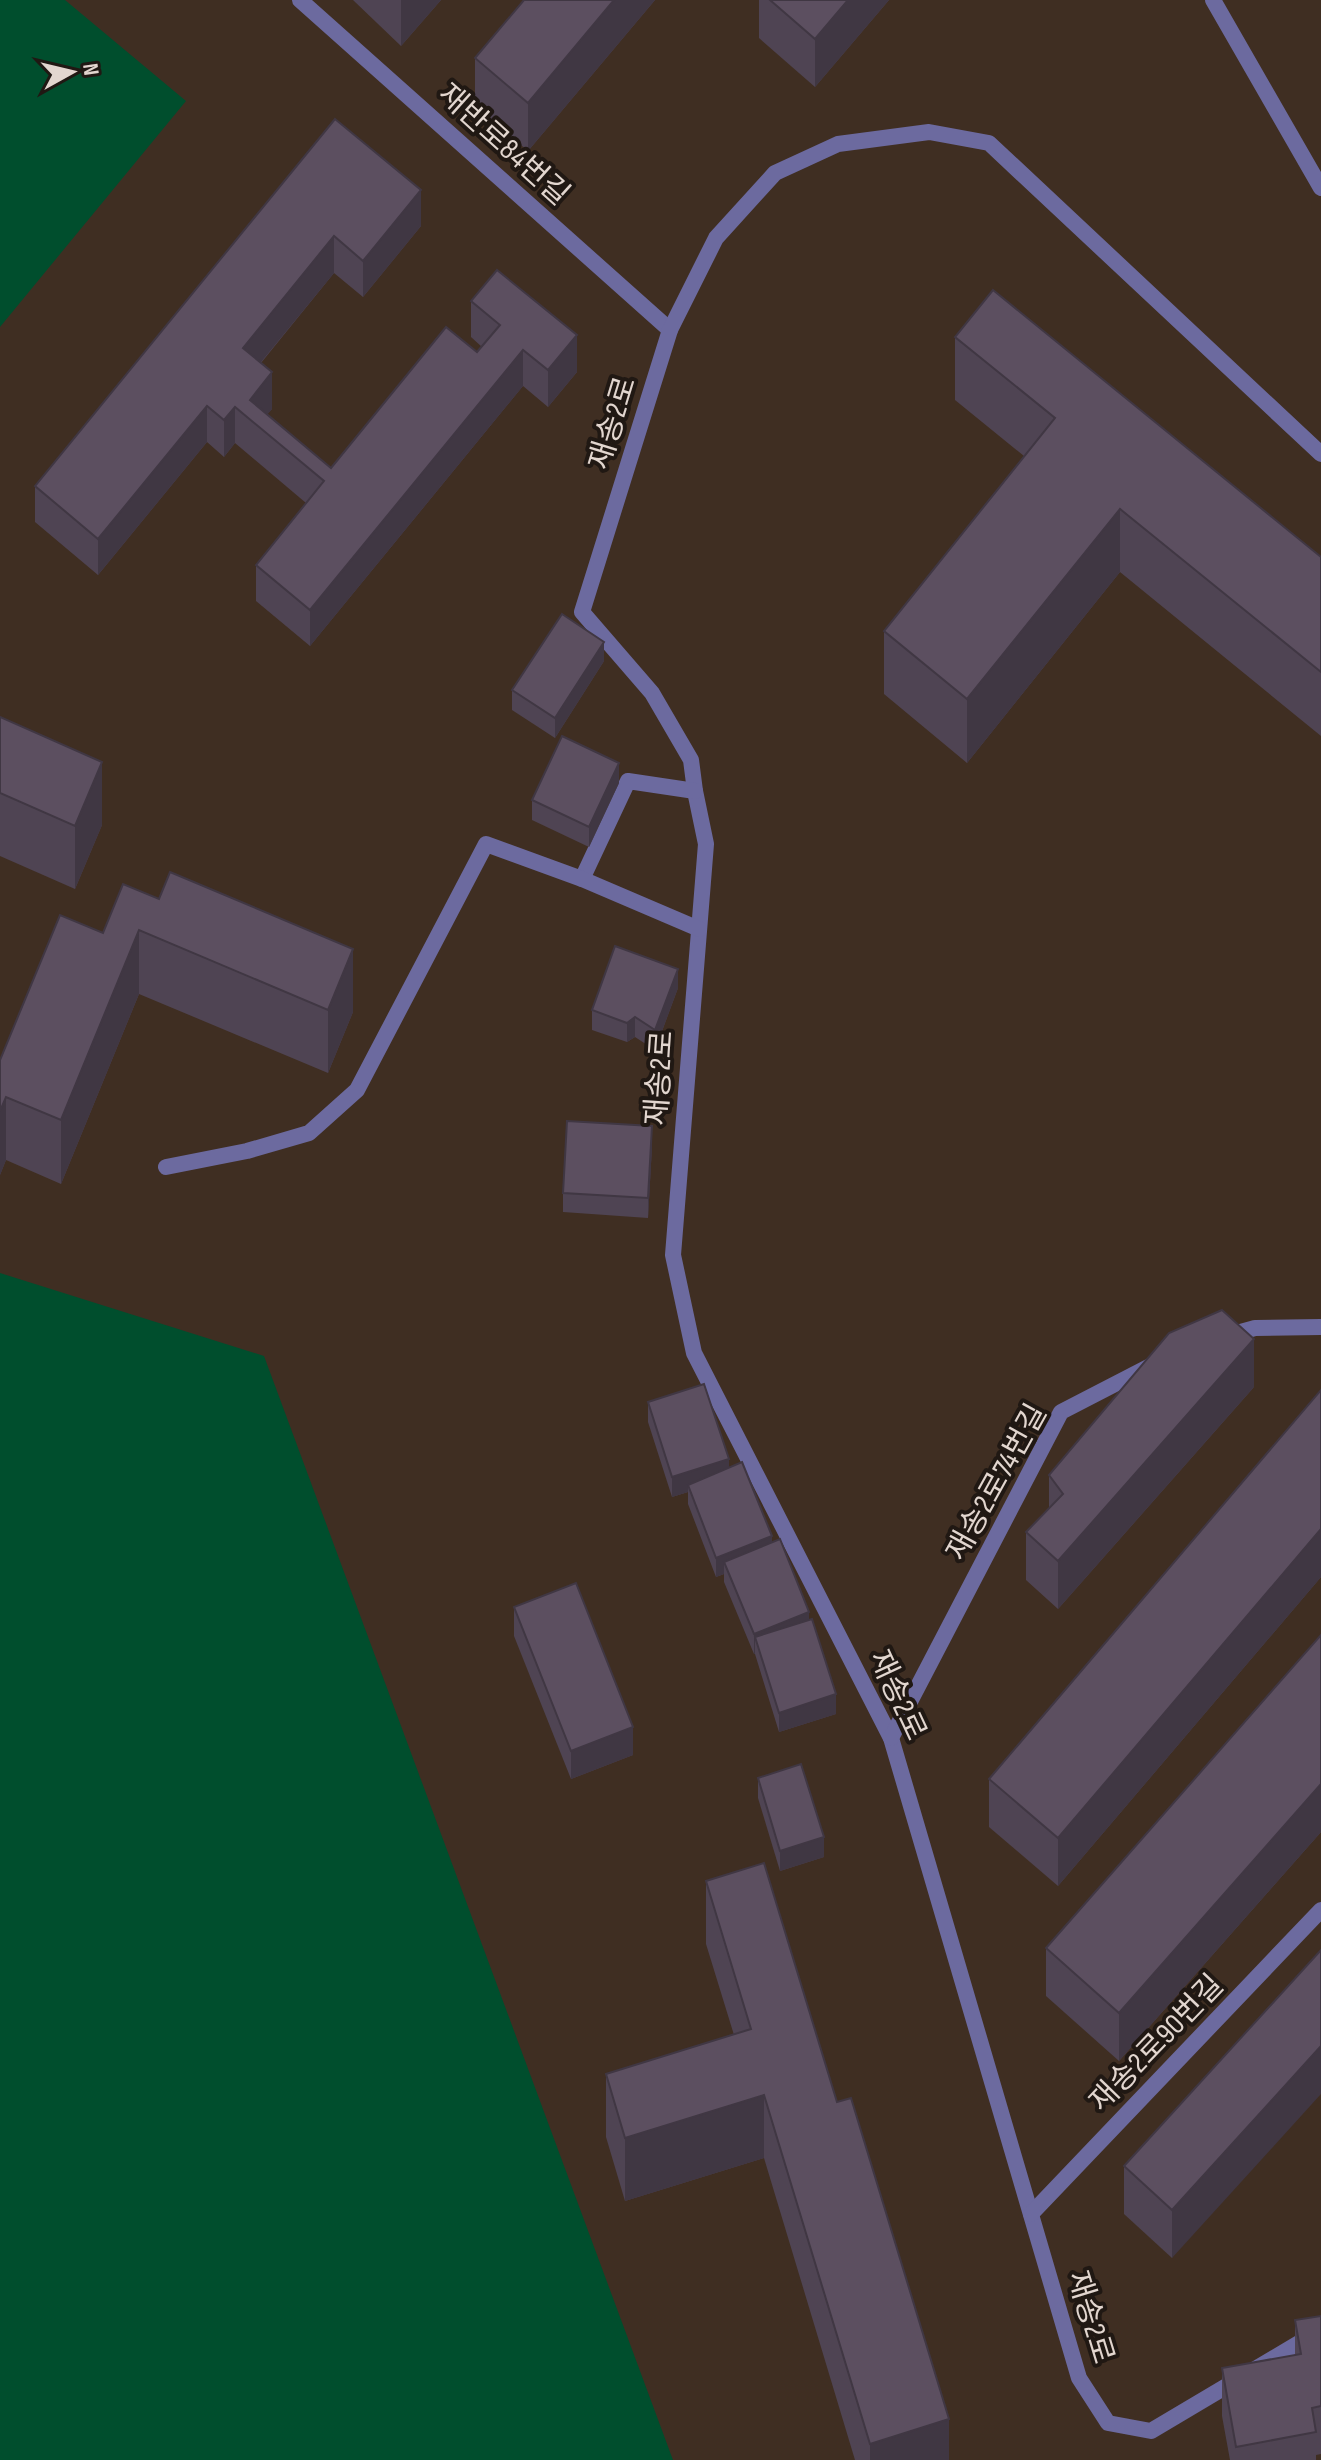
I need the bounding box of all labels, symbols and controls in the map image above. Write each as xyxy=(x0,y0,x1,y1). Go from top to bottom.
north arrow xyxy=(32,32,112,112)
text: N xyxy=(76,62,105,77)
street label: 재반로84번길 xyxy=(430,76,576,213)
street label: 재송2로 xyxy=(582,373,644,474)
street label: 재송2로 xyxy=(639,1029,681,1127)
street label: 재송2로74번길 xyxy=(939,1398,1055,1567)
street label: 재송2로 xyxy=(861,1645,934,1746)
street label: 재송2로90번길 xyxy=(1082,1968,1231,2120)
street label: 재송2로 xyxy=(1059,2267,1121,2368)

